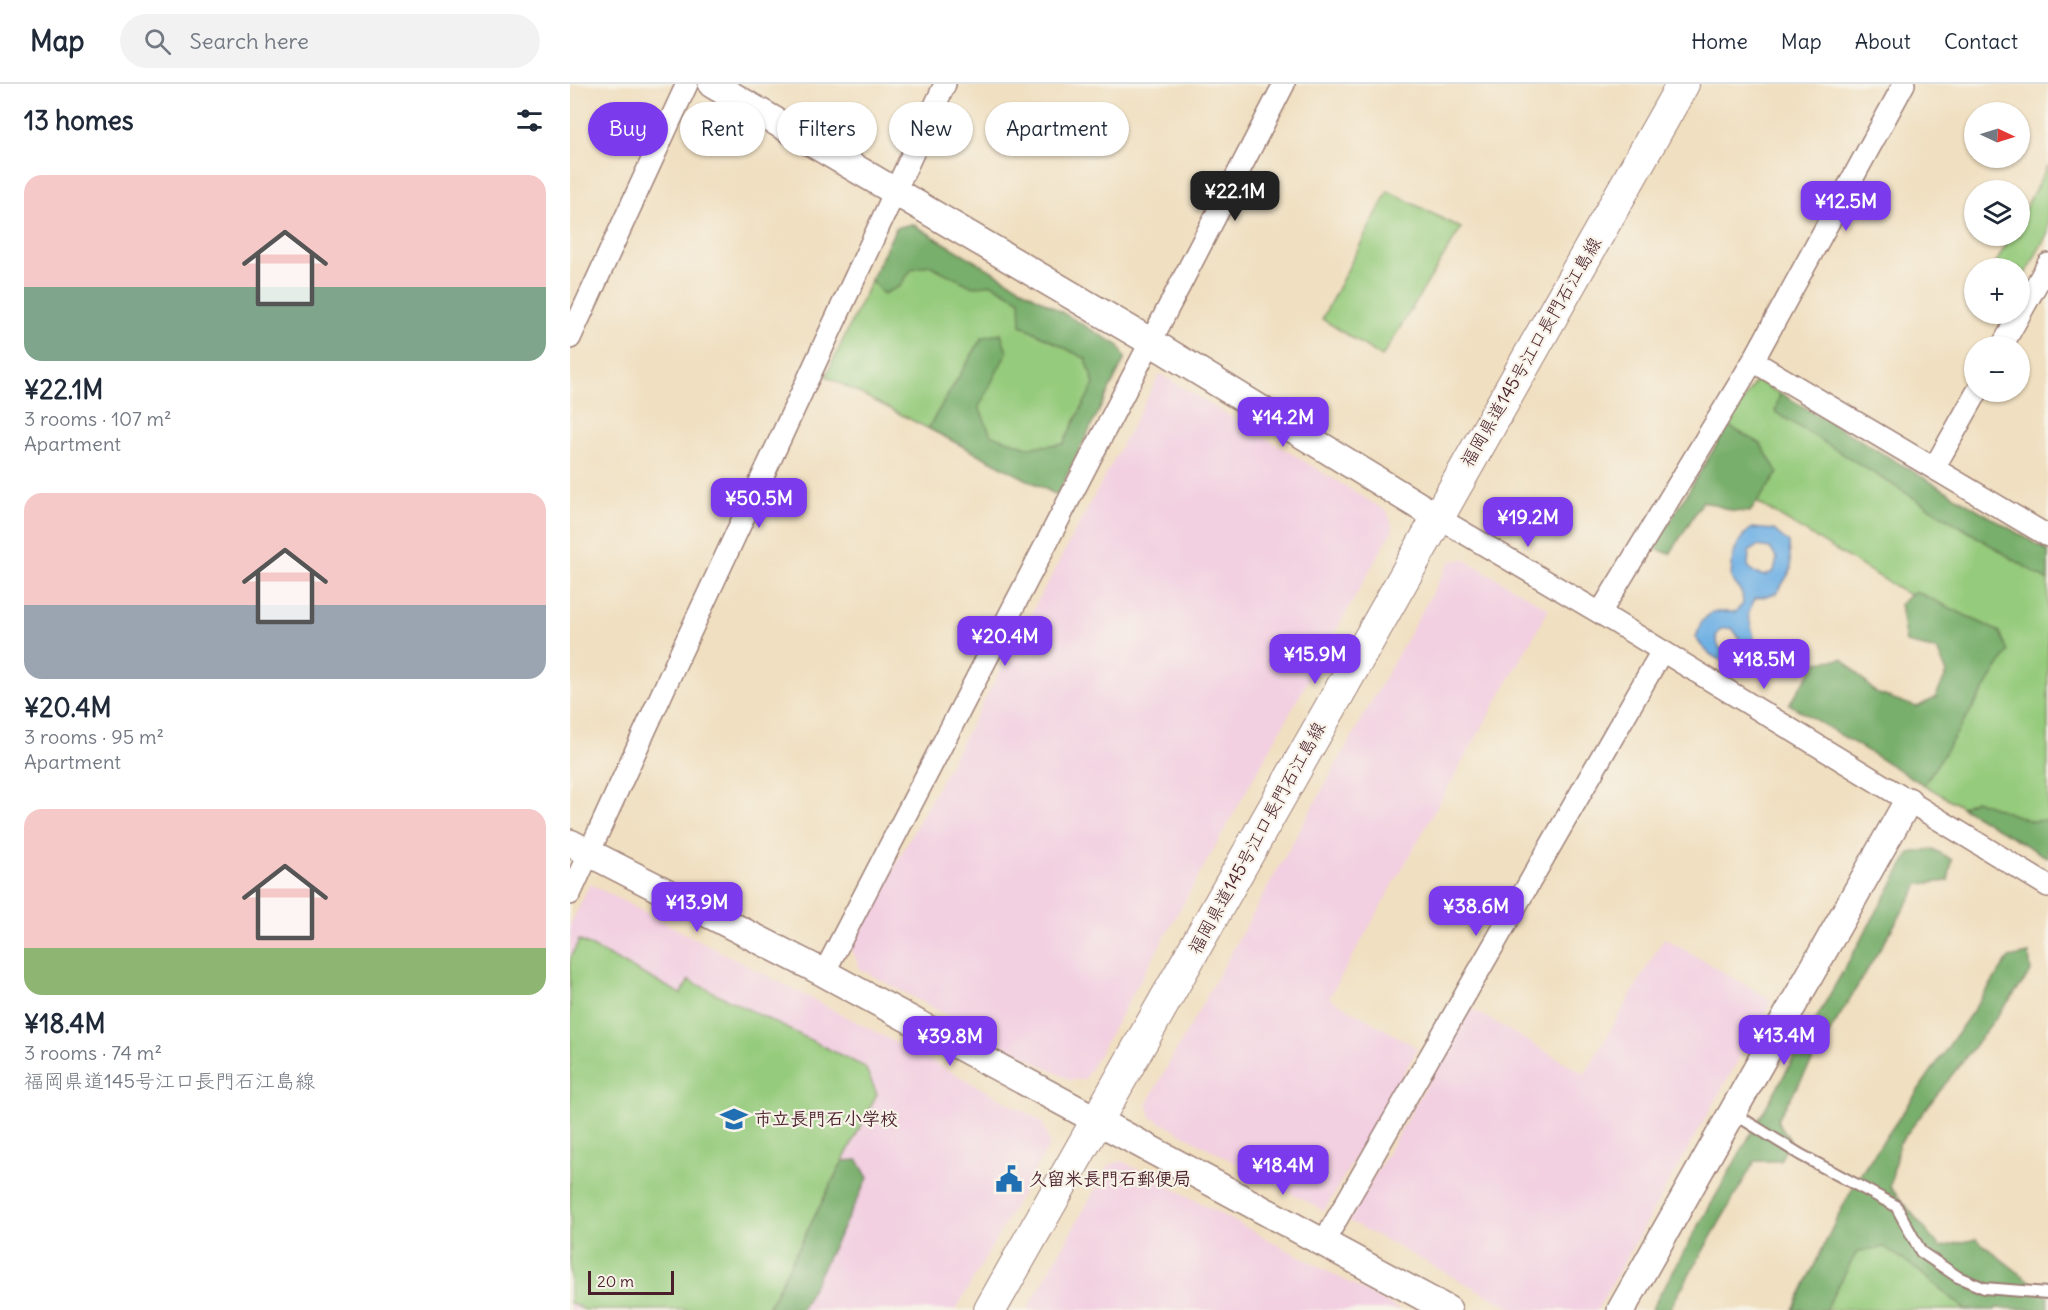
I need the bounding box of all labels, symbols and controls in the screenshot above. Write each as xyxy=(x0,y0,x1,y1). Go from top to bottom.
search box xyxy=(120,14,540,68)
text: Map xyxy=(30,23,84,59)
icon: search xyxy=(141,25,174,58)
text: Search here xyxy=(189,27,309,55)
text: Home xyxy=(1691,28,1748,55)
text: Map xyxy=(1781,28,1822,55)
text: About xyxy=(1855,28,1911,55)
text: Contact xyxy=(1944,28,2018,55)
chip: Buy xyxy=(588,102,668,156)
chip: Rent xyxy=(680,102,765,156)
chip: Filters xyxy=(777,102,877,156)
chip: New xyxy=(889,102,973,156)
chip: Apartment xyxy=(985,102,1129,156)
north arrow xyxy=(1964,102,2030,168)
map controls xyxy=(1964,102,2030,402)
text: 13 homes xyxy=(24,104,134,137)
icon: filters xyxy=(513,104,546,137)
pin: ¥22.1M xyxy=(1186,171,1284,222)
text: ¥22.1M xyxy=(1204,178,1266,203)
button: layers xyxy=(1964,180,2030,246)
pin: ¥12.5M xyxy=(1797,181,1895,232)
text: ¥12.5M xyxy=(1815,188,1877,213)
icon: home xyxy=(231,214,339,322)
street label: 福岡県道145号江口長門石江島線 xyxy=(1455,233,1606,471)
button: + xyxy=(1964,258,2030,324)
button: − xyxy=(1964,336,2030,402)
text: ¥22.1M xyxy=(24,373,103,406)
pin: ¥14.2M xyxy=(1234,397,1332,448)
text: ¥14.2M xyxy=(1252,404,1314,429)
text: 3 rooms · 107 m² xyxy=(24,406,172,431)
text: Apartment xyxy=(24,431,121,456)
pin: ¥50.5M xyxy=(710,478,808,529)
text: ¥50.5M xyxy=(725,485,793,510)
pin: ¥19.2M xyxy=(1479,497,1577,548)
text: ¥19.2M xyxy=(1497,504,1559,529)
icon: home xyxy=(231,532,339,640)
pin: ¥20.4M xyxy=(956,616,1054,667)
text: ¥20.4M xyxy=(971,623,1039,648)
pin: ¥15.9M xyxy=(1266,634,1364,685)
pin: ¥18.5M xyxy=(1715,639,1813,690)
text: ¥15.9M xyxy=(1283,641,1347,666)
text: ¥18.5M xyxy=(1732,646,1796,671)
text: ¥20.4M xyxy=(24,691,112,724)
street label: 福岡県道145号江口長門石江島線 xyxy=(1183,718,1330,958)
text: 3 rooms · 95 m² xyxy=(24,724,164,749)
text: Apartment xyxy=(24,749,121,774)
icon: home xyxy=(231,848,339,956)
pin: ¥13.9M xyxy=(648,882,746,933)
pin: ¥38.6M xyxy=(1427,886,1525,937)
text: ¥13.9M xyxy=(666,889,728,914)
text: ¥38.6M xyxy=(1443,893,1509,918)
text: ¥18.4M xyxy=(24,1007,106,1040)
pin: ¥13.4M xyxy=(1735,1015,1833,1066)
pin: ¥39.8M xyxy=(901,1016,999,1067)
text: ¥13.4M xyxy=(1753,1022,1815,1047)
text: ¥39.8M xyxy=(917,1023,983,1048)
text: 3 rooms · 74 m² xyxy=(24,1040,162,1065)
text: 福岡県道145号江口長門石江島線 xyxy=(24,1068,315,1093)
school or university icon: 市立長門石小学校 xyxy=(719,1104,749,1134)
place label: 市立長門石小学校 xyxy=(754,1107,898,1130)
pin: ¥18.4M xyxy=(1234,1145,1332,1196)
text: ¥18.4M xyxy=(1252,1152,1314,1177)
public building icon: 久留米長門石郵便局 xyxy=(994,1164,1024,1194)
place label: 久留米長門石郵便局 xyxy=(1029,1167,1191,1190)
scale bar xyxy=(588,1268,674,1296)
text: 20 m xyxy=(597,1271,634,1291)

